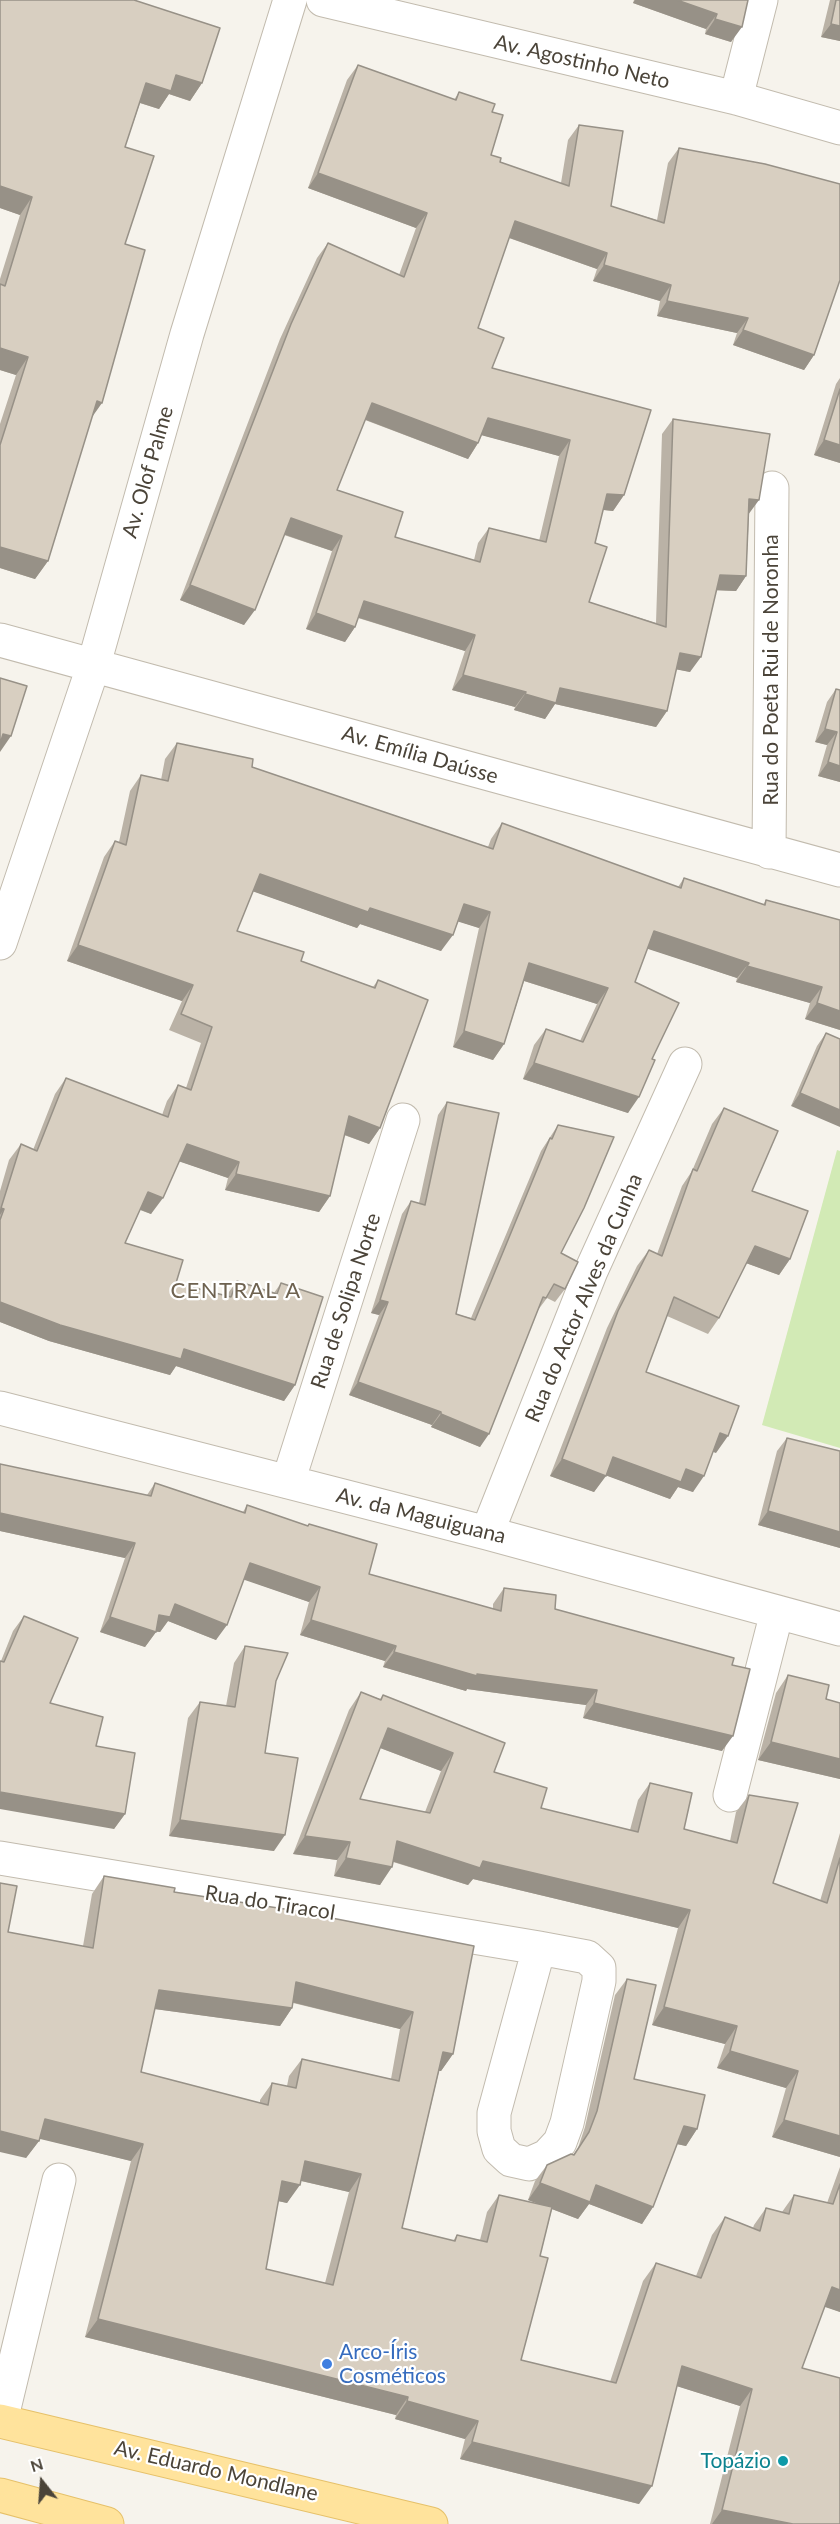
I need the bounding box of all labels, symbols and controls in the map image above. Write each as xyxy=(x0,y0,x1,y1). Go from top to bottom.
street label: Av. Agostinho Neto xyxy=(492,30,672,94)
street label: Av. Olof Palme xyxy=(117,403,179,541)
street label: Rua do Poeta Rui de Noronha xyxy=(758,534,784,806)
street label: Av. Emília Daússe xyxy=(339,721,501,789)
street label: Rua do Actor Alves da Cunha xyxy=(520,1170,648,1426)
street label: Rua de Solipa Norte xyxy=(306,1210,386,1392)
district label: CENTRAL A xyxy=(170,1278,302,1304)
street label: Av. da Maguiguana xyxy=(334,1483,508,1549)
street label: Rua do Tiracol xyxy=(203,1880,337,1926)
place label: Arco-Íris Cosméticos xyxy=(339,2339,446,2389)
marker: Arco-Íris Cosméticos xyxy=(320,2357,334,2371)
street label: Av. Eduardo Mondlane xyxy=(112,2435,320,2507)
place label: Topázio xyxy=(701,2448,771,2474)
north arrow xyxy=(12,2452,72,2512)
text: N xyxy=(28,2453,45,2475)
marker: Topázio xyxy=(776,2454,790,2468)

